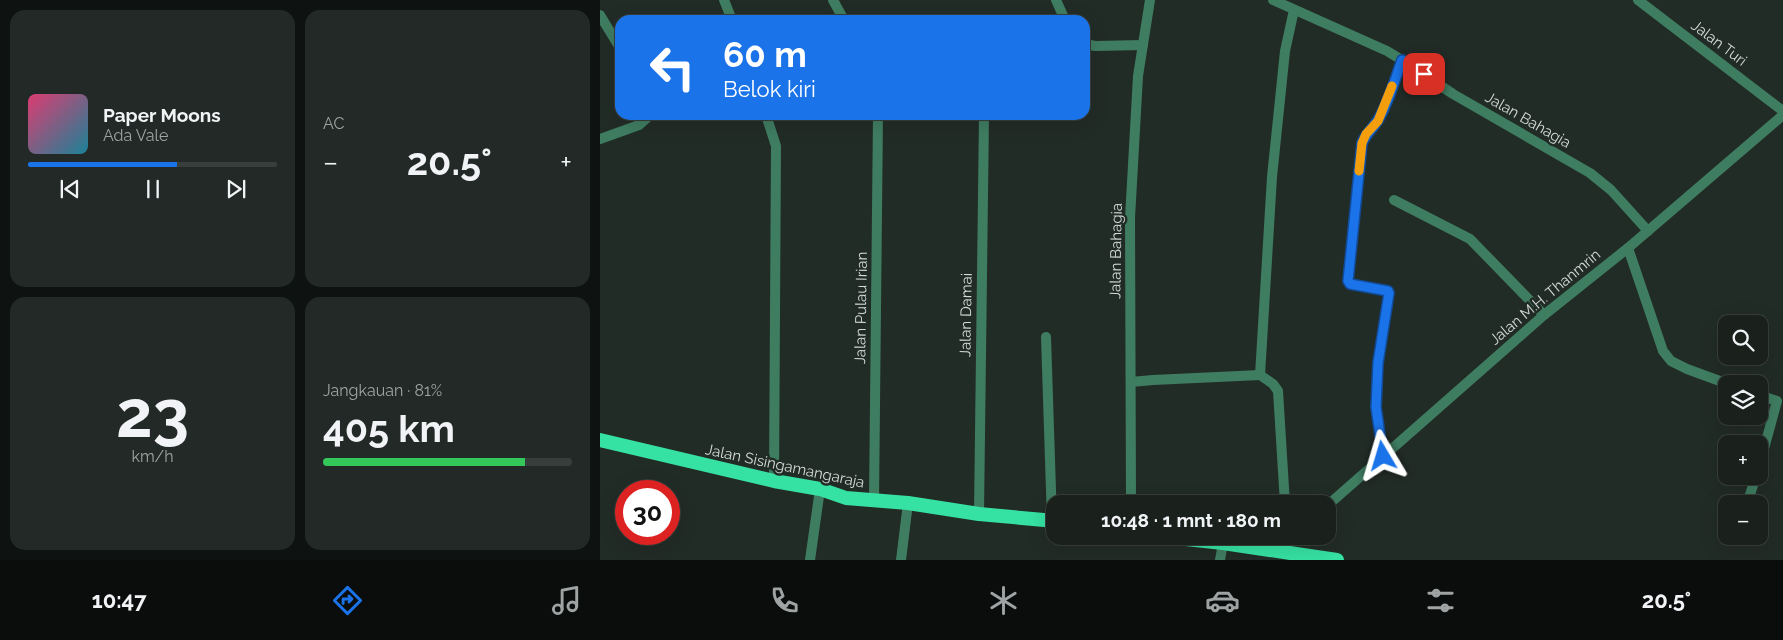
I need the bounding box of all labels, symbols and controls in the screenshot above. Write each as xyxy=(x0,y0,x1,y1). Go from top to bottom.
street label: Jalan Turi xyxy=(1688,16,1750,70)
text: 60 m xyxy=(723,34,807,75)
icon: left xyxy=(640,35,705,100)
pin xyxy=(1403,53,1445,95)
icon: arrive xyxy=(1410,60,1438,88)
text: Belok kiri xyxy=(723,76,816,102)
street label: Jalan Bahagia xyxy=(1482,88,1574,152)
text: Paper Moons xyxy=(103,104,221,126)
text: AC xyxy=(323,114,344,133)
text: Ada Vale xyxy=(103,126,168,145)
text: 20.5° xyxy=(407,139,492,184)
text: − xyxy=(323,146,338,179)
text: + xyxy=(560,146,572,179)
icon: previous xyxy=(56,175,84,203)
icon: pause xyxy=(139,175,167,203)
icon: next xyxy=(222,175,250,203)
street label: Jalan Bahagia xyxy=(1106,203,1126,299)
street label: Jalan M.H. Thanmrin xyxy=(1486,245,1604,349)
street label: Jalan Pulau Irian xyxy=(851,252,871,364)
street label: Jalan Damai xyxy=(956,273,976,357)
map controls xyxy=(1718,315,1768,545)
button: search xyxy=(1718,315,1768,365)
button: layers xyxy=(1718,375,1768,425)
text: 23 xyxy=(116,376,189,452)
text: Jangkauan · 81% xyxy=(323,381,442,400)
text: 405 km xyxy=(323,406,455,451)
position arrow xyxy=(1356,429,1408,481)
button: + xyxy=(1718,435,1768,485)
street label: Jalan Sisingamangaraja xyxy=(704,440,866,492)
text: km/h xyxy=(131,447,174,466)
speed limit sign: 30 xyxy=(615,480,680,545)
button: − xyxy=(1718,495,1768,545)
text: 10:48 · 1 mnt · 180 m xyxy=(1101,509,1281,531)
icon: directions xyxy=(330,583,365,618)
icon: music xyxy=(549,583,584,618)
icon: phone xyxy=(767,583,802,618)
icon: climate xyxy=(986,583,1021,618)
icon: car xyxy=(1205,583,1240,618)
icon: filters xyxy=(1423,583,1458,618)
text: 10:47 xyxy=(92,587,147,613)
text: 20.5° xyxy=(1642,587,1691,613)

